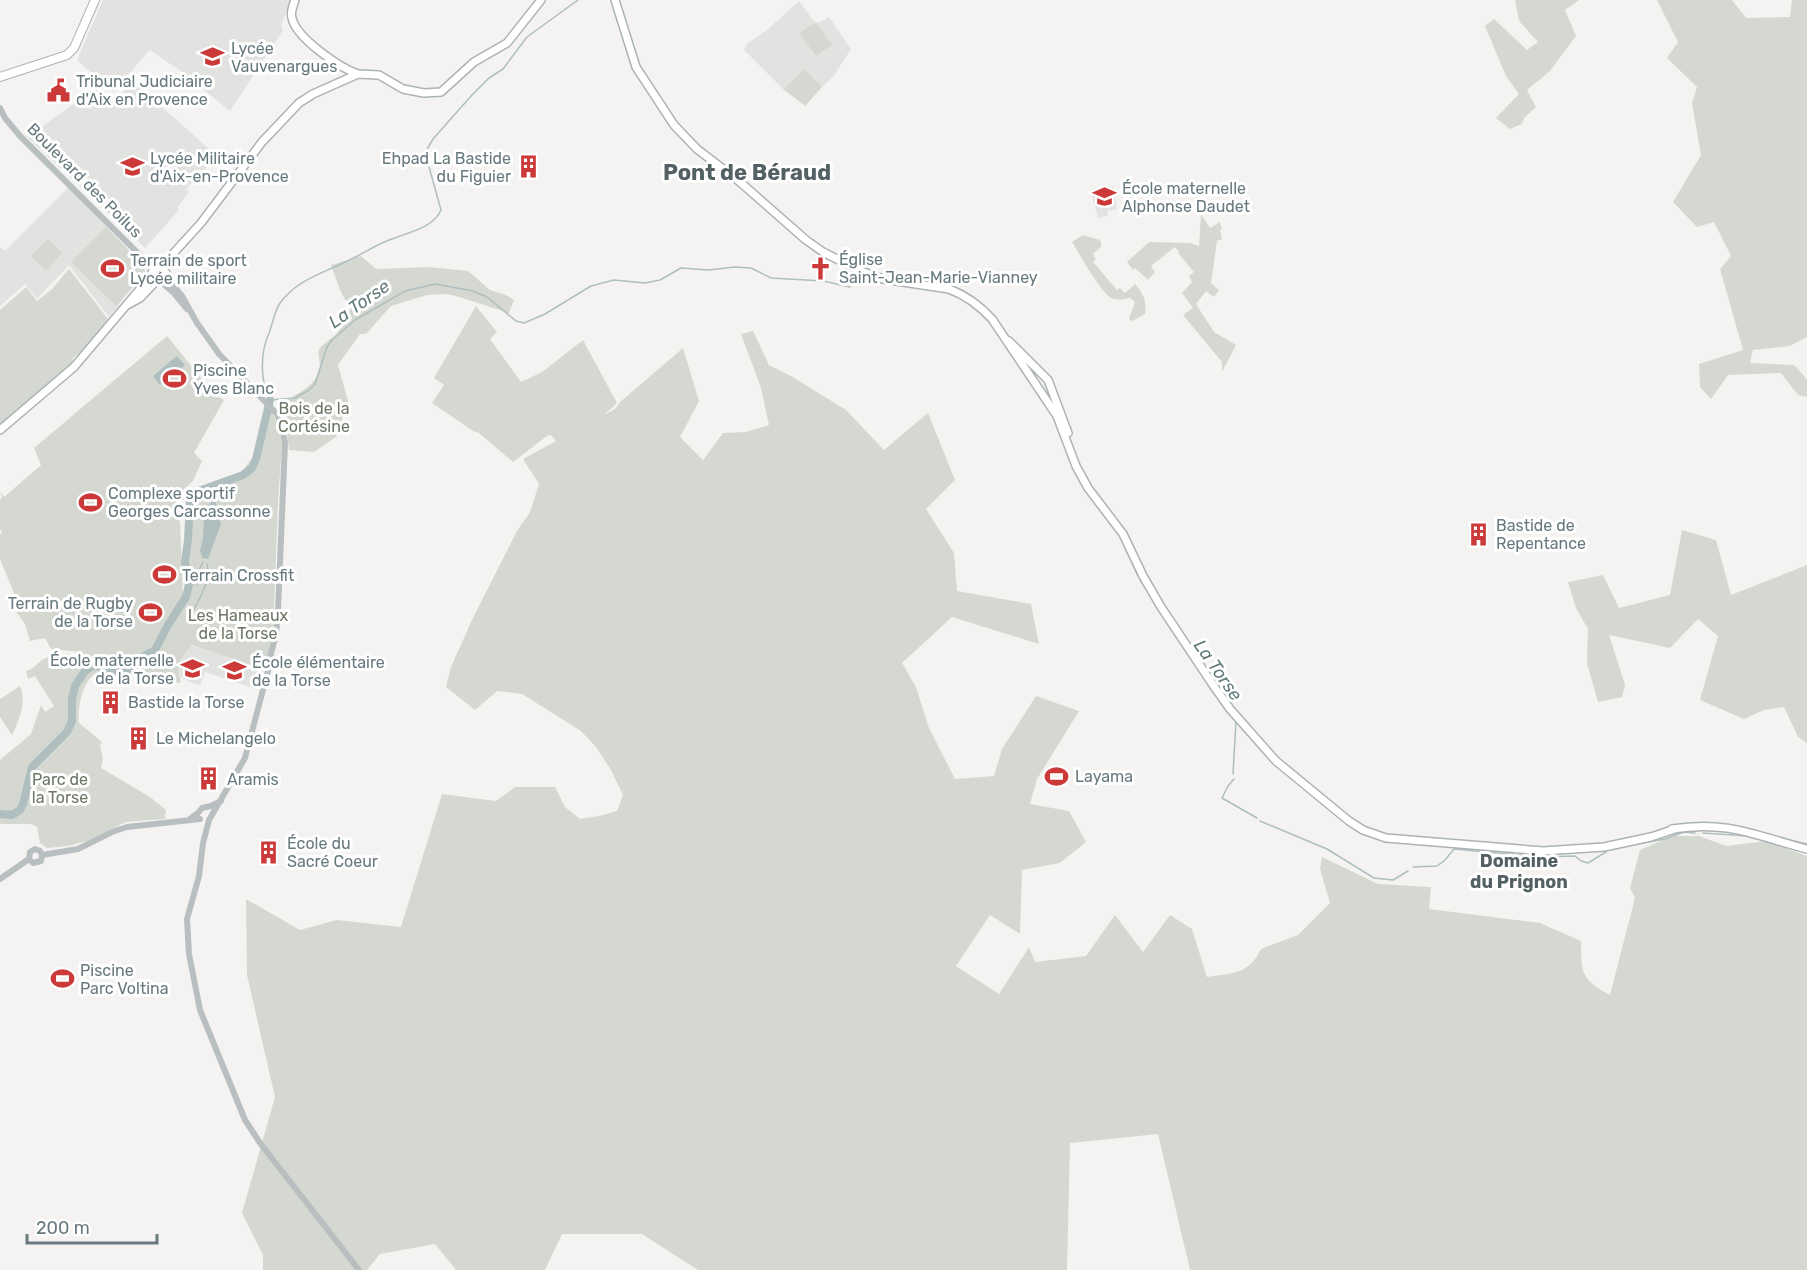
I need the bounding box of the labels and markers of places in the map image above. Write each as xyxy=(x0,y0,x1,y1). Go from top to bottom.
place label: Lycée Vauvenargues xyxy=(231,39,337,76)
school or university icon: Lycée Vauvenargues xyxy=(200,44,226,70)
place label: Tribunal Judiciaire d'Aix en Provence xyxy=(76,72,213,109)
public building icon: Tribunal Judiciaire d'Aix en Provence xyxy=(45,77,71,103)
place label: Lycée Militaire d'Aix-en-Provence xyxy=(150,149,289,186)
place label: Ehpad La Bastide du Figuier xyxy=(382,149,511,186)
school or university icon: Lycée Militaire d'Aix-en-Provence xyxy=(119,154,145,180)
building icon: Ehpad La Bastide du Figuier xyxy=(516,154,542,180)
place label: École maternelle Alphonse Daudet xyxy=(1122,179,1250,216)
school or university icon: École maternelle Alphonse Daudet xyxy=(1091,184,1117,210)
place label: Église Saint-Jean-Marie-Vianney xyxy=(839,250,1038,287)
place label: Terrain de sport Lycée militaire xyxy=(130,251,247,288)
church icon: Église Saint-Jean-Marie-Vianney xyxy=(808,255,834,281)
sports icon: Terrain de sport Lycée militaire xyxy=(99,256,125,282)
place label: Piscine Yves Blanc xyxy=(193,361,274,398)
sports icon: Piscine Yves Blanc xyxy=(162,366,188,392)
place label: Complexe sportif Georges Carcassonne xyxy=(108,484,271,521)
sports icon: Complexe sportif Georges Carcassonne xyxy=(77,489,103,515)
place label: Bastide de Repentance xyxy=(1496,516,1586,553)
building icon: Bastide de Repentance xyxy=(1465,521,1491,547)
sports icon: Terrain Crossfit xyxy=(151,562,177,588)
place label: Terrain Crossfit xyxy=(182,566,294,585)
place label: Terrain de Rugby de la Torse xyxy=(8,594,133,631)
sports icon: Terrain de Rugby de la Torse xyxy=(138,599,164,625)
place label: École maternelle de la Torse xyxy=(50,651,174,688)
place label: École élémentaire de la Torse xyxy=(252,653,385,690)
school or university icon: École maternelle de la Torse xyxy=(179,656,205,682)
school or university icon: École élémentaire de la Torse xyxy=(221,658,247,684)
building icon: Bastide la Torse xyxy=(97,689,123,715)
place label: Bastide la Torse xyxy=(128,693,245,712)
building icon: Le Michelangelo xyxy=(125,725,151,751)
place label: Le Michelangelo xyxy=(156,729,276,748)
sports icon: Layama xyxy=(1044,763,1070,789)
building icon: Aramis xyxy=(196,766,222,792)
place label: Layama xyxy=(1075,767,1133,786)
place label: Aramis xyxy=(227,770,279,789)
place label: École du Sacré Coeur xyxy=(287,834,378,871)
building icon: École du Sacré Coeur xyxy=(256,839,282,865)
place label: Piscine Parc Voltina xyxy=(80,961,169,998)
sports icon: Piscine Parc Voltina xyxy=(49,966,75,992)

